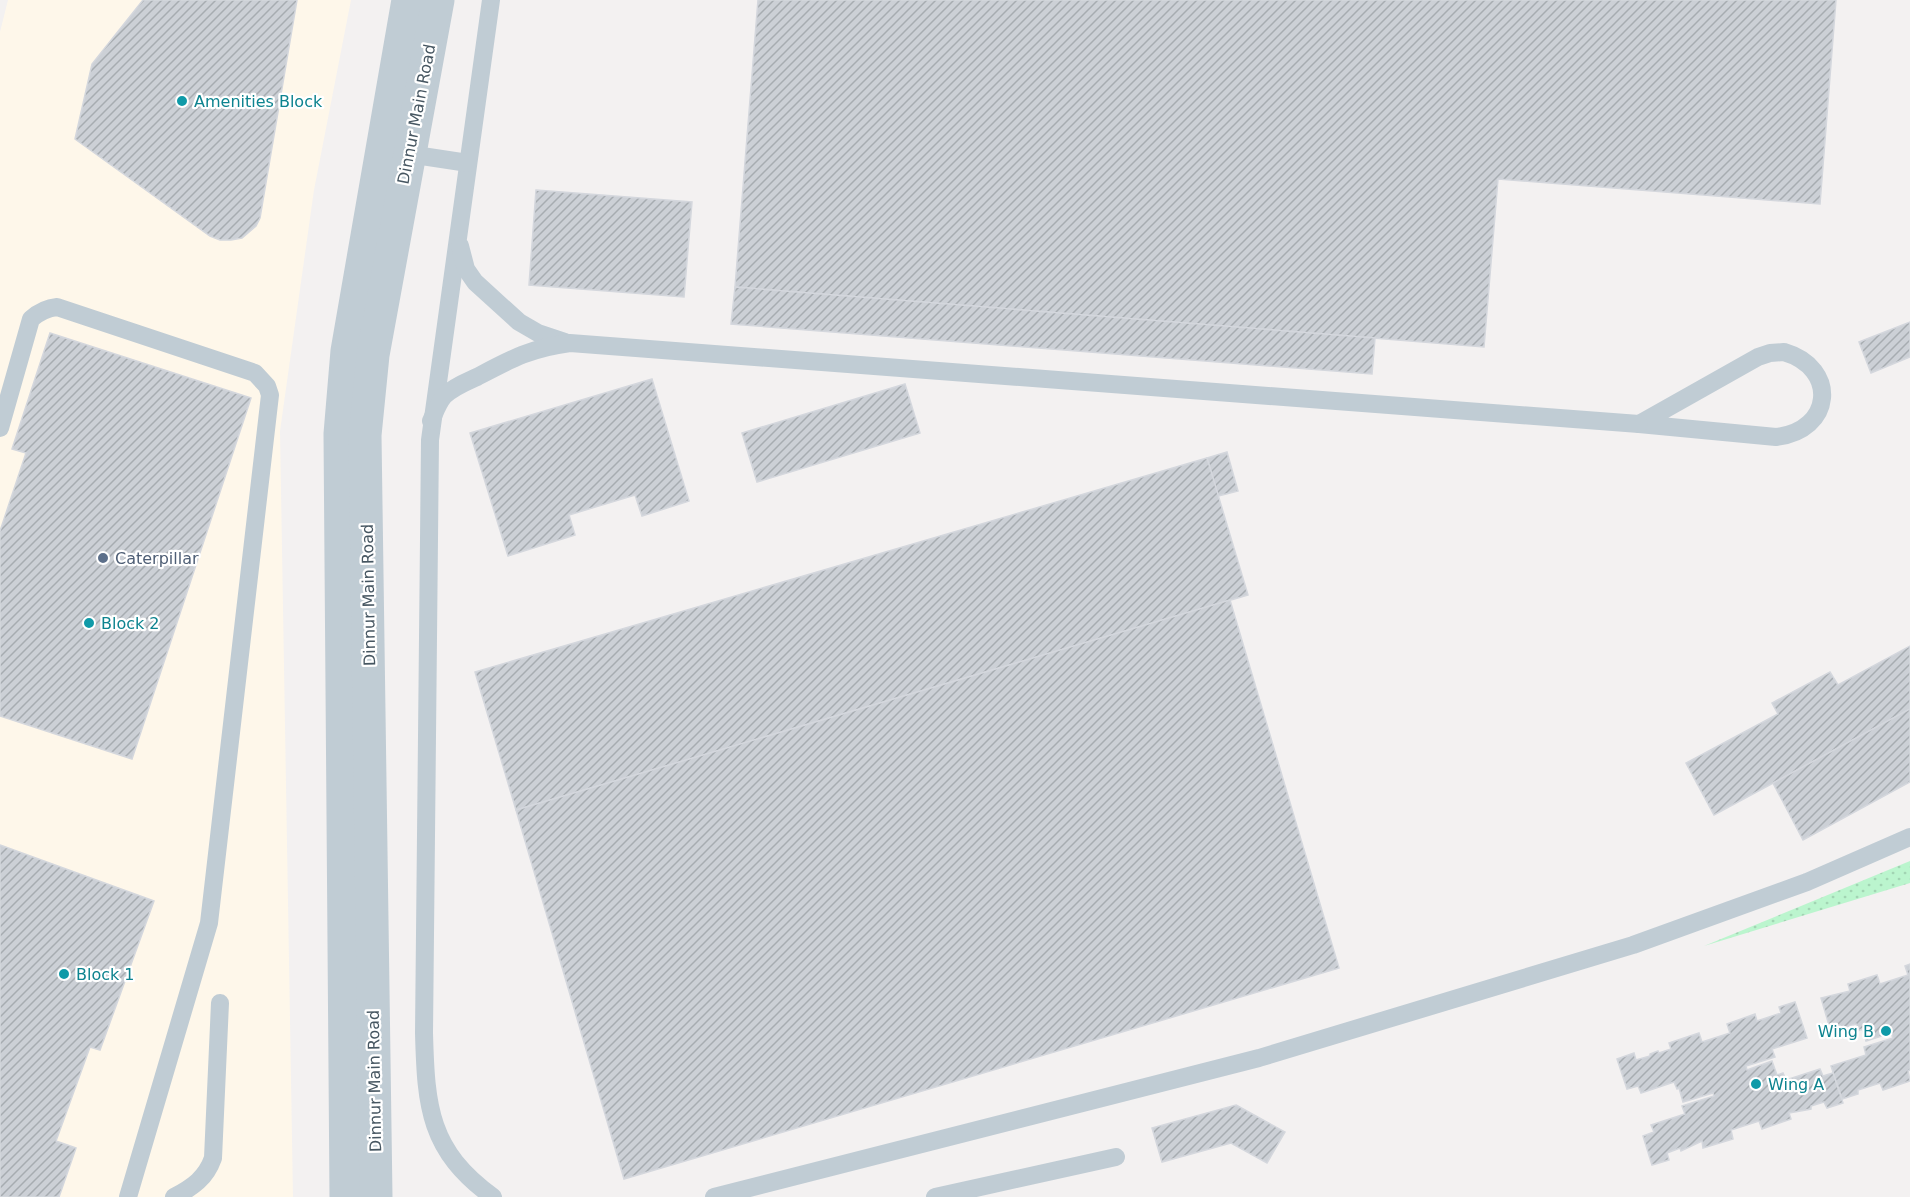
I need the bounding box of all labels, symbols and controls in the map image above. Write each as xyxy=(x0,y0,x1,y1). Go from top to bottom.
street label: Dinnur Main Road xyxy=(394,42,439,186)
place label: Amenities Block xyxy=(194,92,323,111)
marker: Amenities Block xyxy=(175,94,189,108)
street label: Dinnur Main Road xyxy=(358,524,379,666)
place label: Caterpillar xyxy=(115,549,199,568)
marker: Caterpillar xyxy=(96,551,110,565)
place label: Block 2 xyxy=(101,614,160,633)
marker: Block 2 xyxy=(82,616,96,630)
place label: Block 1 xyxy=(76,965,135,984)
marker: Block 1 xyxy=(57,967,71,981)
street label: Dinnur Main Road xyxy=(364,1010,385,1152)
place label: Wing B xyxy=(1818,1022,1874,1041)
marker: Wing B xyxy=(1879,1024,1893,1038)
place label: Wing A xyxy=(1768,1075,1824,1094)
marker: Wing A xyxy=(1749,1077,1763,1091)

